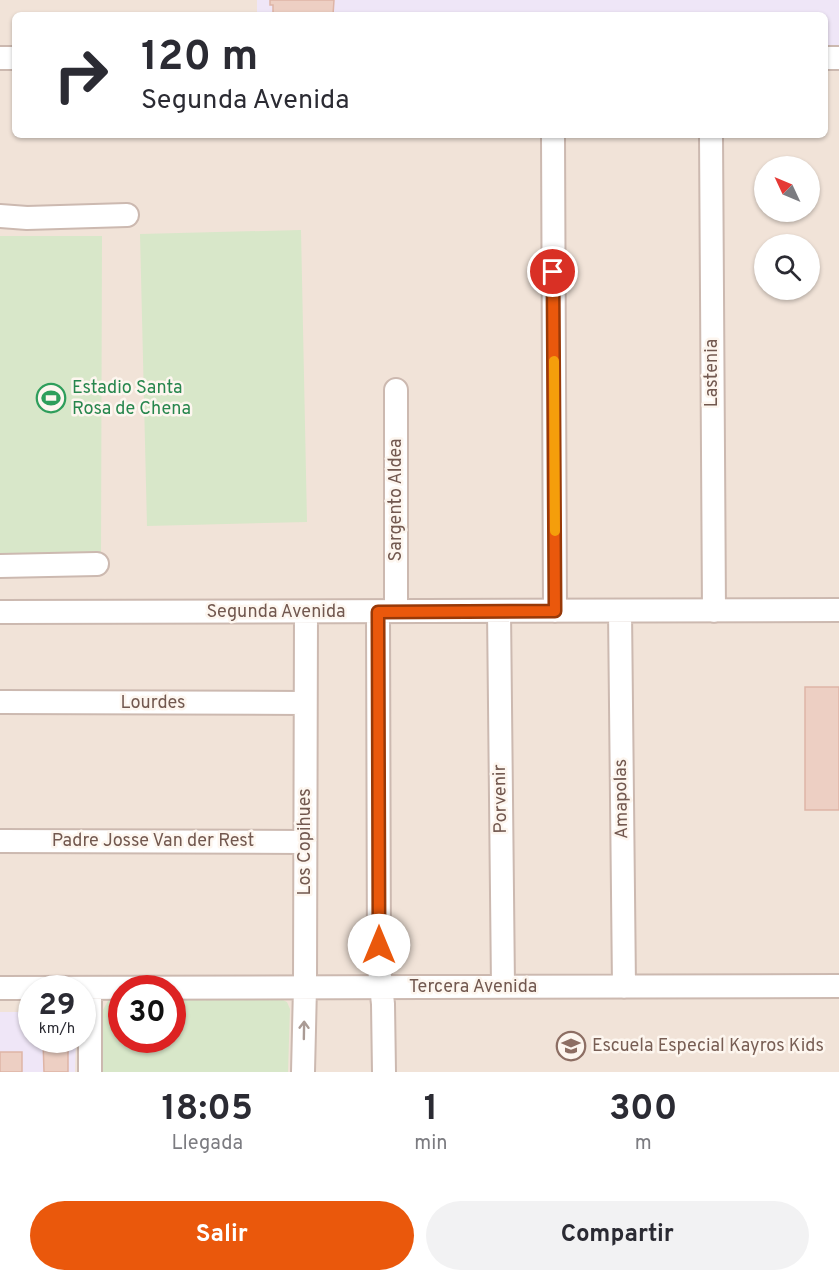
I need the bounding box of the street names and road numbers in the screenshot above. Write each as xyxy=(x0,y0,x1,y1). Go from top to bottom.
street label: Lastenia xyxy=(701,339,724,407)
street label: Sargento Aldea xyxy=(385,438,408,562)
street label: Segunda Avenida xyxy=(207,601,345,624)
street label: Lourdes xyxy=(121,692,185,715)
street label: Amapolas xyxy=(610,759,634,839)
street label: Porvenir xyxy=(489,764,513,834)
street label: Los Copihues xyxy=(294,788,317,896)
street label: Padre Josse Van der Rest xyxy=(52,830,254,853)
street label: Tercera Avenida xyxy=(409,976,537,999)

